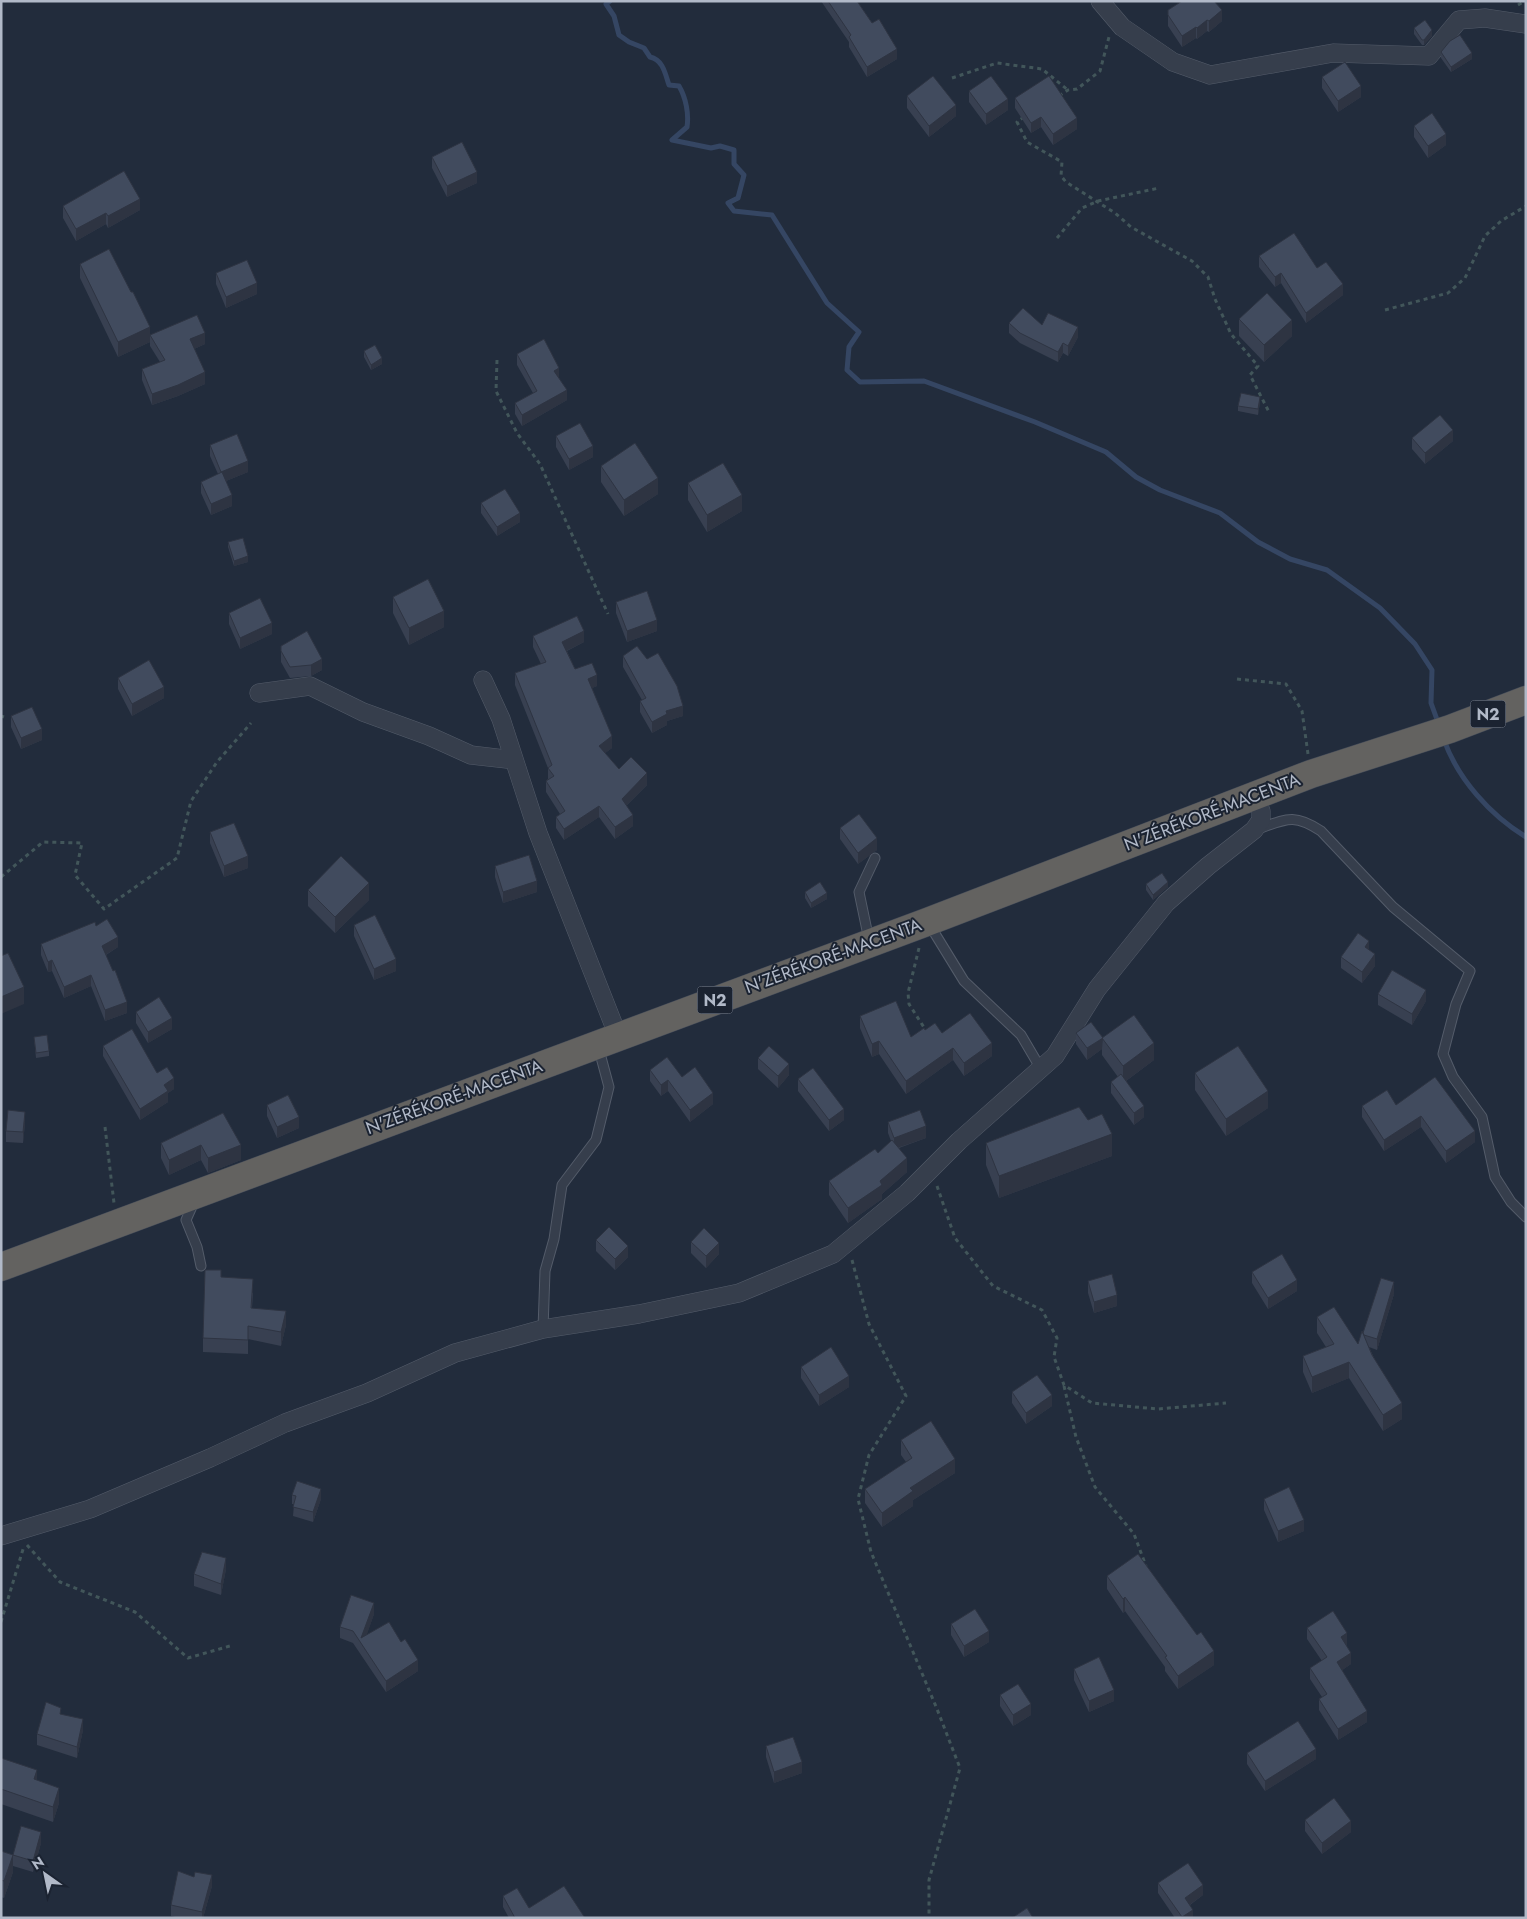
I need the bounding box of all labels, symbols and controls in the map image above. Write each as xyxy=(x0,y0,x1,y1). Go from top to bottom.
road number: N2 xyxy=(1470,701,1506,728)
street label: N'ZÉRÉKORÉ-MACENTA xyxy=(1120,766,1304,858)
street label: N'ZÉRÉKORÉ-MACENTA xyxy=(741,912,925,1000)
road number: N2 xyxy=(698,986,732,1014)
street label: N'ZÉRÉKORÉ-MACENTA xyxy=(362,1053,546,1141)
north arrow xyxy=(20,1849,70,1899)
text: N xyxy=(28,1852,48,1875)

